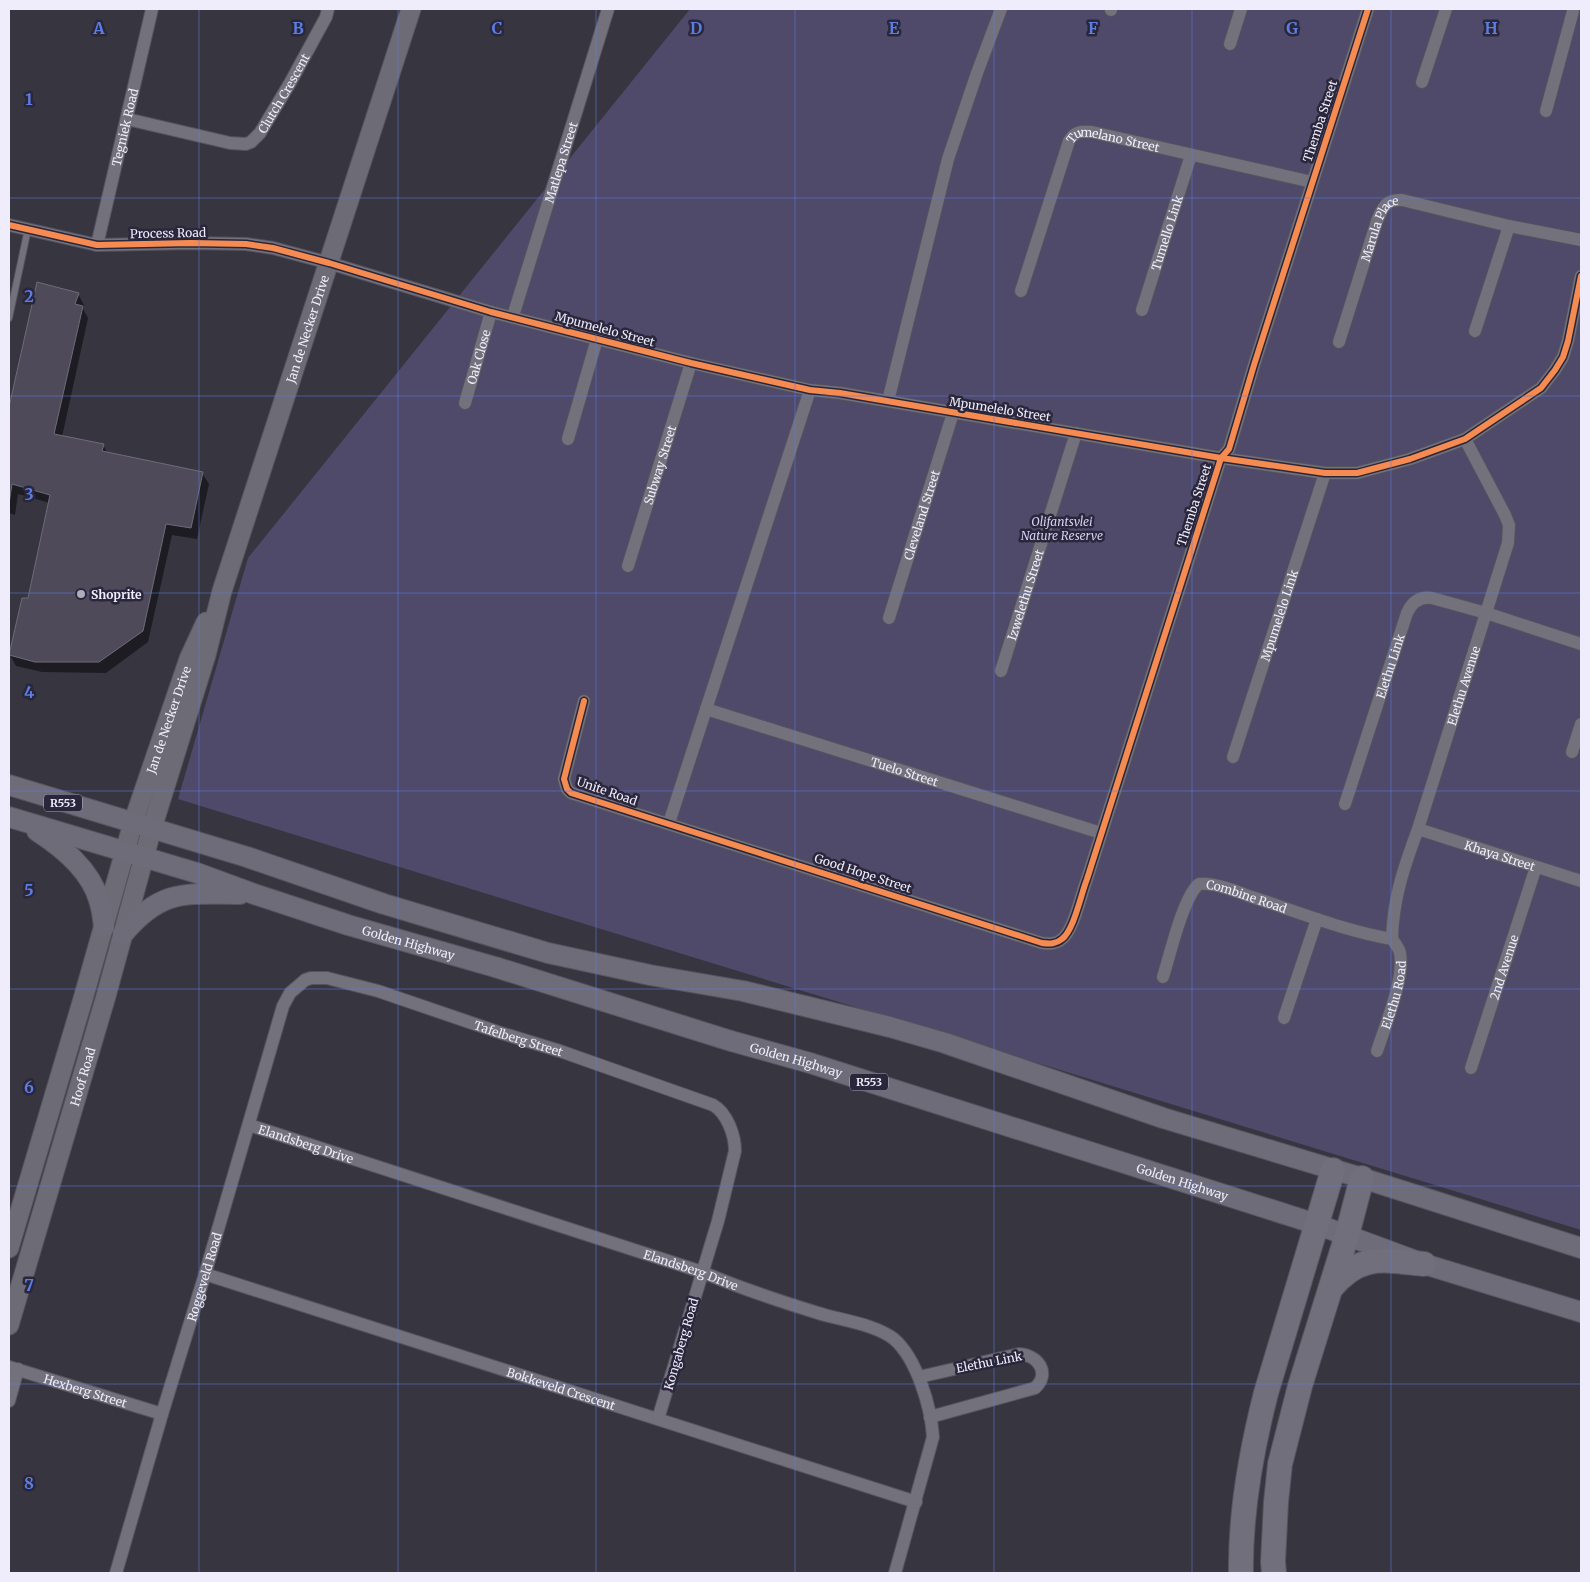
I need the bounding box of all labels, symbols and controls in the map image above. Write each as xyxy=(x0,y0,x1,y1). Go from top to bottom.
text: A xyxy=(92,18,105,38)
text: B xyxy=(292,18,304,38)
text: C xyxy=(492,18,502,38)
text: D xyxy=(690,18,702,38)
text: E xyxy=(889,18,900,38)
text: F xyxy=(1088,18,1098,38)
text: G xyxy=(1286,18,1298,38)
text: H xyxy=(1484,18,1498,38)
street label: Clutch Crescent xyxy=(254,50,312,136)
street label: Themba Street xyxy=(1300,78,1340,164)
street label: Tegniek Road xyxy=(108,87,141,168)
text: 1 xyxy=(25,89,33,109)
street label: Matlepa Street xyxy=(541,120,580,205)
street label: Tumelano Street xyxy=(1062,124,1161,155)
street label: Marula Place xyxy=(1357,192,1399,263)
street label: Tumello Link xyxy=(1148,193,1185,272)
street label: Process Road xyxy=(130,225,206,241)
street label: Jan de Necker Drive xyxy=(282,273,332,386)
text: 2 xyxy=(24,286,34,306)
street label: Mpumelelo Street xyxy=(554,308,657,350)
street label: Oak Close xyxy=(463,328,493,386)
street label: Mpumelelo Street xyxy=(948,394,1052,424)
street label: Subway Street xyxy=(640,423,679,506)
street label: Themba Street xyxy=(1174,462,1214,548)
street label: Cleveland Street xyxy=(900,468,942,562)
text: 3 xyxy=(24,484,34,504)
park label: Olifantsvlei Nature Reserve xyxy=(1021,514,1103,543)
street label: Izwelethu Street xyxy=(1004,547,1046,642)
street label: Mpumelelo Link xyxy=(1257,567,1301,663)
place label: Shoprite xyxy=(91,587,142,602)
marker: Shoprite xyxy=(75,588,87,600)
street label: Elethu Link xyxy=(1372,631,1407,700)
street label: Elethu Avenue xyxy=(1444,644,1483,727)
street label: Jan de Necker Drive xyxy=(143,664,194,776)
text: 4 xyxy=(24,682,34,702)
street label: Tuelo Street xyxy=(869,754,940,789)
street label: Unite Road xyxy=(575,774,639,808)
road number: R553 xyxy=(44,794,82,811)
street label: Khaya Street xyxy=(1463,837,1537,874)
street label: Good Hope Street xyxy=(813,850,914,896)
street label: Combine Road xyxy=(1205,876,1289,916)
text: 5 xyxy=(24,880,34,900)
street label: Golden Highway xyxy=(361,922,457,963)
street label: 2nd Avenue xyxy=(1486,933,1521,1001)
street label: Elethu Road xyxy=(1378,960,1408,1031)
street label: Tafelberg Street xyxy=(472,1017,565,1059)
street label: Golden Highway xyxy=(748,1039,844,1080)
street label: Hoof Road xyxy=(67,1046,98,1108)
road number: R553 xyxy=(850,1074,888,1090)
text: 6 xyxy=(24,1077,34,1097)
street label: Elandsberg Drive xyxy=(257,1121,356,1166)
street label: Golden Highway xyxy=(1135,1160,1230,1203)
street label: Roggeveld Road xyxy=(183,1231,224,1323)
street label: Elandsberg Drive xyxy=(642,1246,740,1293)
text: 7 xyxy=(24,1275,34,1295)
street label: Kongaberg Road xyxy=(661,1296,701,1392)
street label: Elethu Link xyxy=(955,1348,1024,1376)
street label: Bokkeveld Crescent xyxy=(505,1364,618,1413)
street label: Hexberg Street xyxy=(42,1371,129,1410)
text: 8 xyxy=(24,1473,34,1493)

